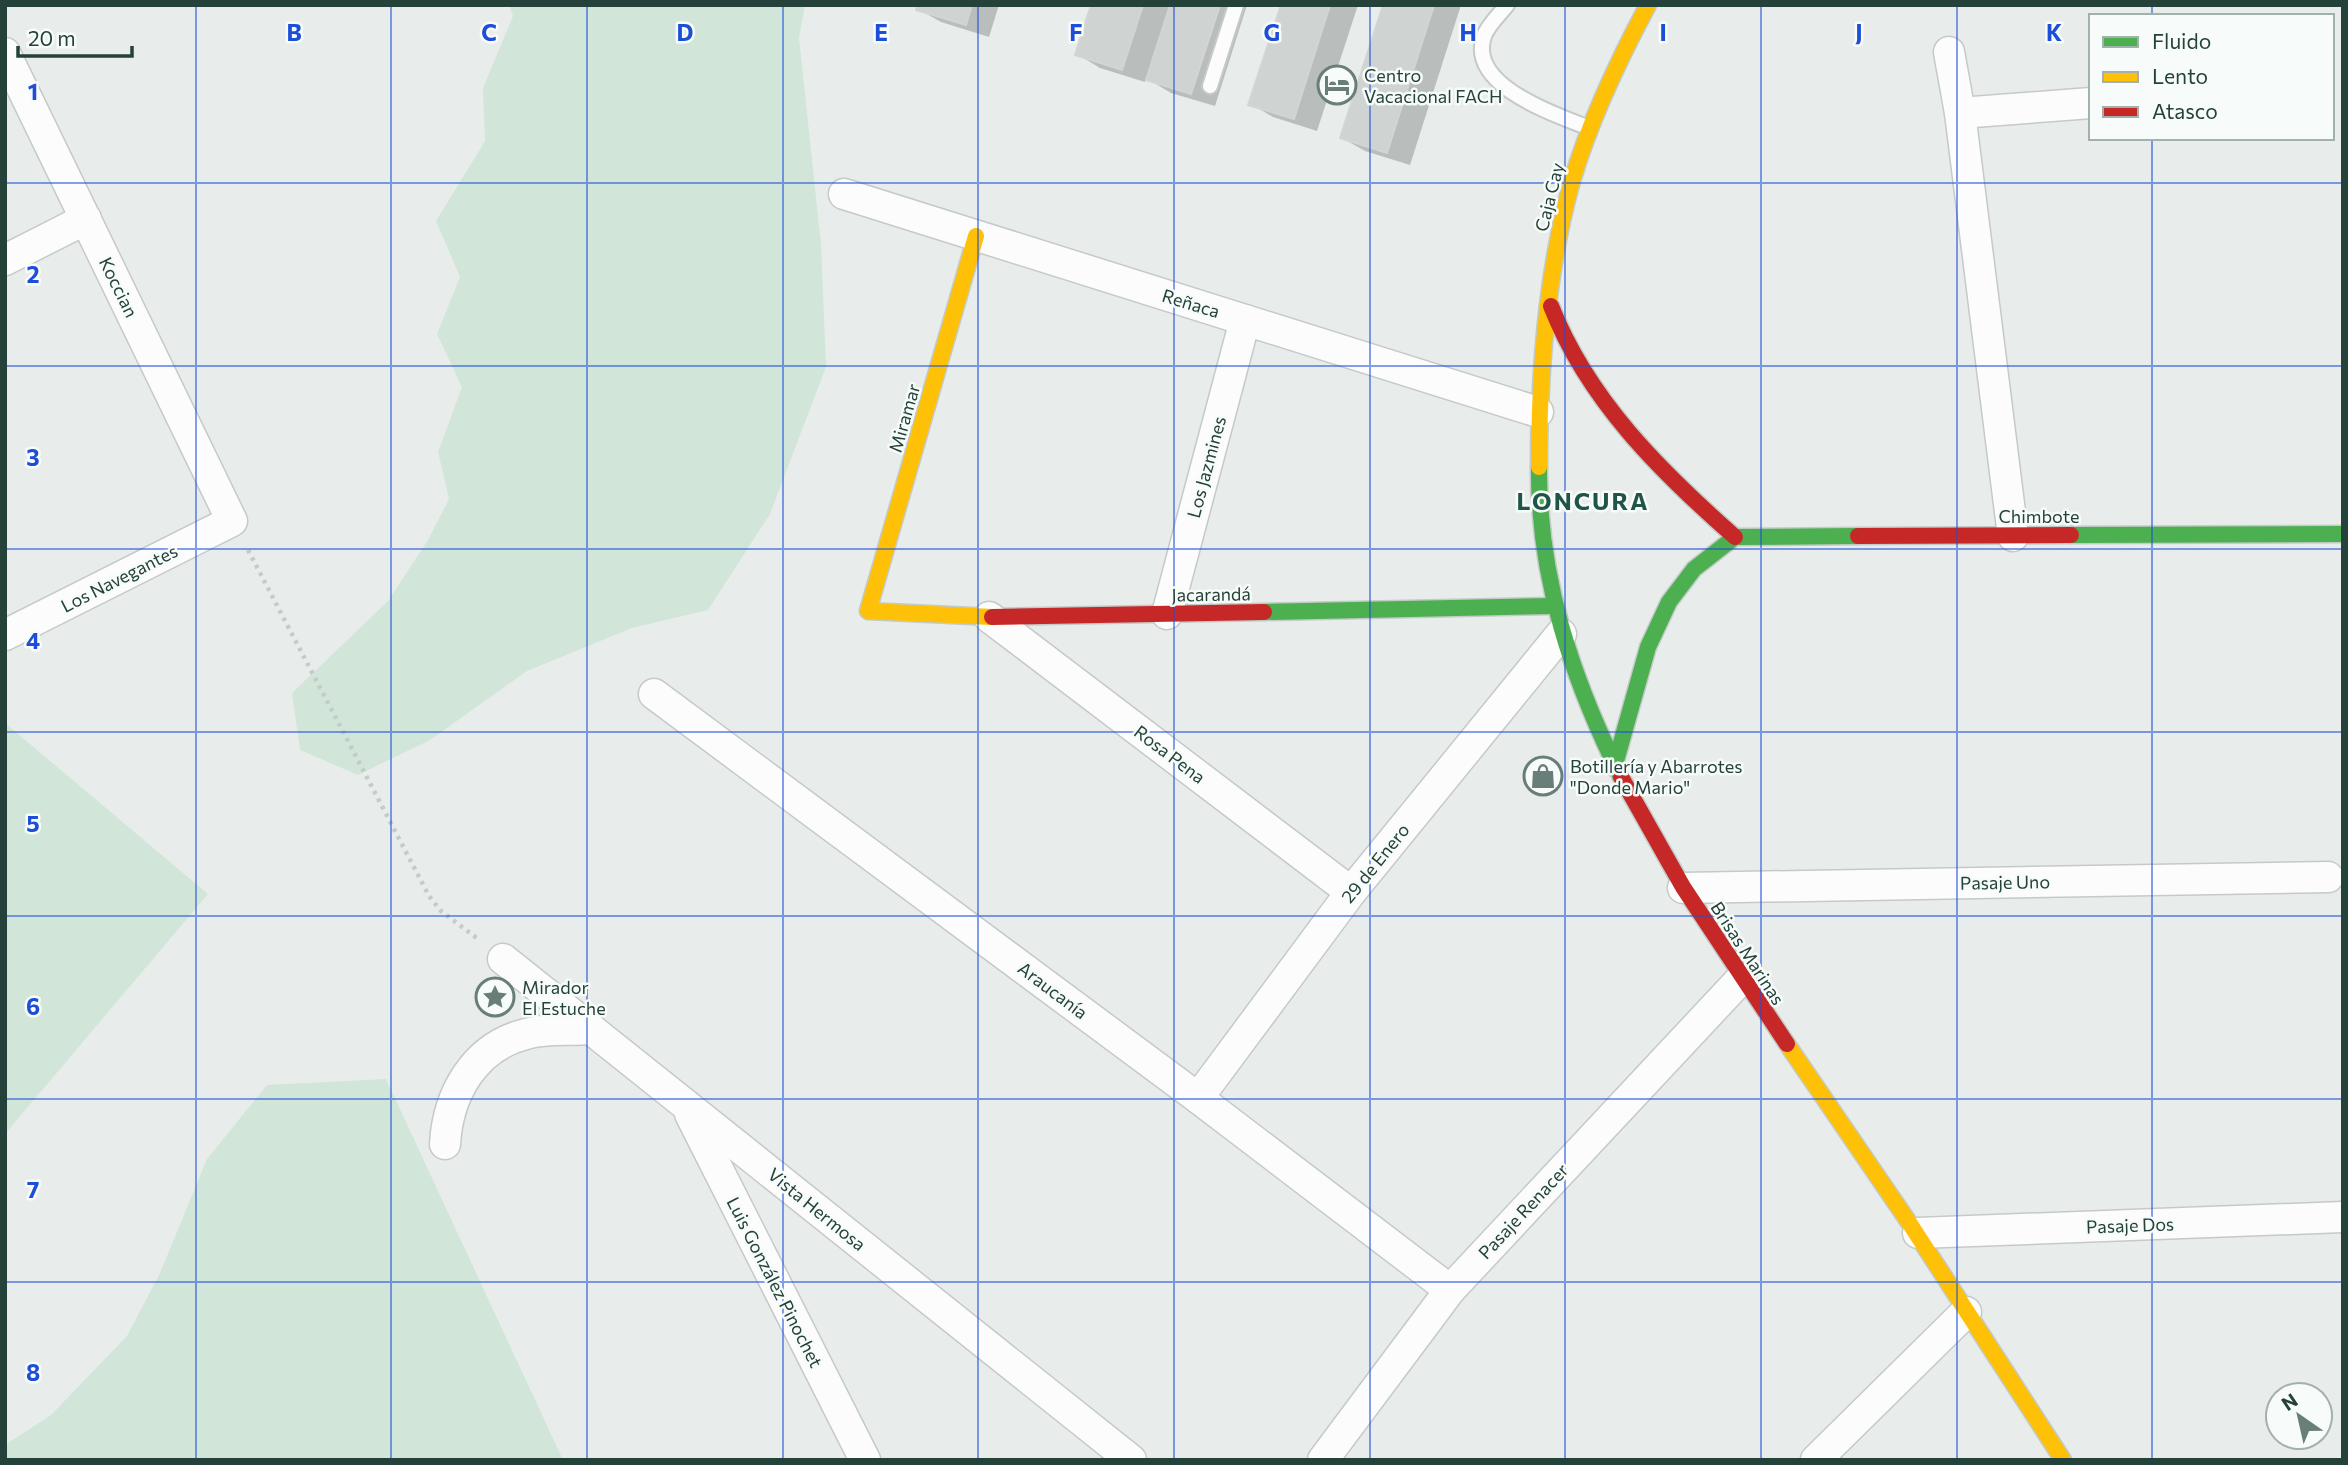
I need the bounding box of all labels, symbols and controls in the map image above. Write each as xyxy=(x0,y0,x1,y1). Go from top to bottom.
scale bar xyxy=(18,14,131,58)
legend xyxy=(2089,14,2334,140)
text: B xyxy=(286,18,302,46)
text: C xyxy=(481,18,497,46)
text: D xyxy=(677,18,694,46)
text: E xyxy=(874,18,888,46)
text: F xyxy=(1069,18,1083,46)
text: G xyxy=(1264,18,1280,46)
text: H xyxy=(1459,18,1477,46)
text: I xyxy=(1659,18,1667,46)
text: J xyxy=(1855,18,1863,46)
text: K xyxy=(2046,18,2062,46)
text: 20 m xyxy=(28,25,76,50)
text: Fluido xyxy=(2152,28,2211,53)
text: Lento xyxy=(2152,63,2208,88)
hotel icon: Centro Vacacional FACH xyxy=(1316,64,1358,106)
place label: Centro Vacacional FACH xyxy=(1364,64,1502,107)
text: 1 xyxy=(28,77,38,105)
text: Atasco xyxy=(2152,98,2218,123)
street label: Caja Cay xyxy=(1530,160,1568,234)
street label: Koccian xyxy=(95,253,143,321)
text: 2 xyxy=(26,260,40,288)
street label: Reñaca xyxy=(1160,284,1222,322)
street label: Miramar xyxy=(884,381,924,455)
street label: Los Jazmines xyxy=(1182,414,1230,520)
text: 3 xyxy=(26,443,40,471)
district label: LONCURA xyxy=(1517,486,1649,515)
street label: Chimbote xyxy=(1999,505,2080,527)
street label: Los Navegantes xyxy=(57,539,181,617)
street label: Jacarandá xyxy=(1171,582,1251,606)
text: 4 xyxy=(26,626,40,654)
street label: Rosa Pena xyxy=(1130,720,1210,788)
shop icon: Botillería y Abarrotes "Donde Mario" xyxy=(1522,755,1564,797)
place label: Botillería y Abarrotes "Donde Mario" xyxy=(1570,755,1742,798)
text: 5 xyxy=(26,809,40,837)
street label: 29 de Enero xyxy=(1336,819,1414,907)
street label: Pasaje Uno xyxy=(1960,870,2050,894)
street label: Brisas Marinas xyxy=(1706,897,1790,1009)
street label: Araucanía xyxy=(1014,957,1092,1023)
place icon: Mirador El Estuche xyxy=(474,976,516,1018)
place label: Mirador El Estuche xyxy=(522,976,606,1019)
text: 6 xyxy=(26,992,40,1020)
street label: Pasaje Renacer xyxy=(1473,1159,1573,1263)
street label: Vista Hermosa xyxy=(764,1163,870,1255)
text: 7 xyxy=(27,1175,39,1203)
street label: Luis González Pinochet xyxy=(722,1193,828,1371)
street label: Pasaje Dos xyxy=(2086,1212,2174,1238)
text: 8 xyxy=(26,1358,40,1386)
north arrow xyxy=(2264,1381,2334,1451)
text: N xyxy=(2277,1388,2302,1415)

